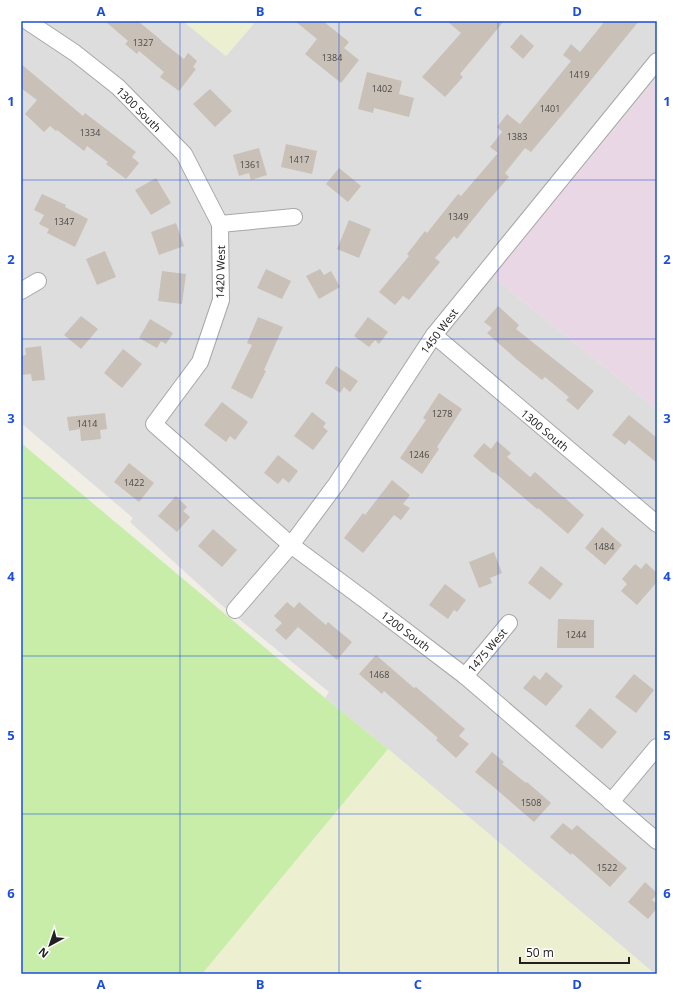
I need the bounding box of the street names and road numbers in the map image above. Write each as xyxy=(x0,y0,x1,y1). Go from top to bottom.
street label: 1300 South xyxy=(113,83,165,135)
street label: 1420 West xyxy=(212,245,228,299)
street label: 1450 West xyxy=(417,305,461,357)
street label: 1300 South xyxy=(518,406,572,454)
street label: 1200 South xyxy=(378,608,434,654)
street label: 1475 West xyxy=(464,625,510,675)

